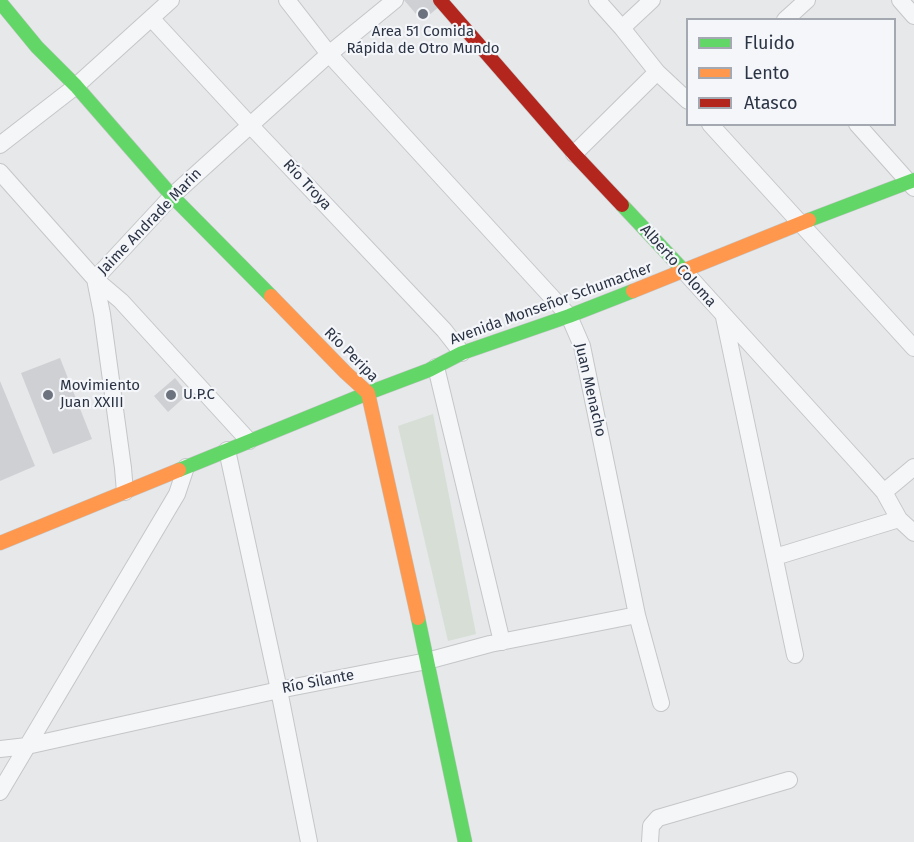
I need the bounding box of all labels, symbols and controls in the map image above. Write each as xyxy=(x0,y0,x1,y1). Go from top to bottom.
marker: Area 51 Comida Rápida de Otro Mundo xyxy=(416,7,430,21)
legend xyxy=(686,18,896,126)
place label: Area 51 Comida Rápida de Otro Mundo xyxy=(346,23,500,58)
text: Fluido xyxy=(744,32,795,54)
text: Lento xyxy=(744,62,790,84)
text: Atasco xyxy=(744,92,797,114)
street label: Río Troya xyxy=(279,156,335,214)
street label: Jaime Andrade Marin xyxy=(94,165,206,279)
street label: Alberto Coloma xyxy=(636,221,720,311)
street label: Avenida Monseñor Schumacher xyxy=(447,259,655,349)
street label: Río Peripa xyxy=(320,324,382,386)
street label: Juan Menacho xyxy=(570,341,610,439)
place label: Movimiento Juan XXIII xyxy=(60,377,140,412)
place label: U.P.C xyxy=(183,386,215,404)
marker: Movimiento Juan XXIII xyxy=(41,388,55,402)
marker: U.P.C xyxy=(164,388,178,402)
street label: Río Silante xyxy=(280,666,356,698)

